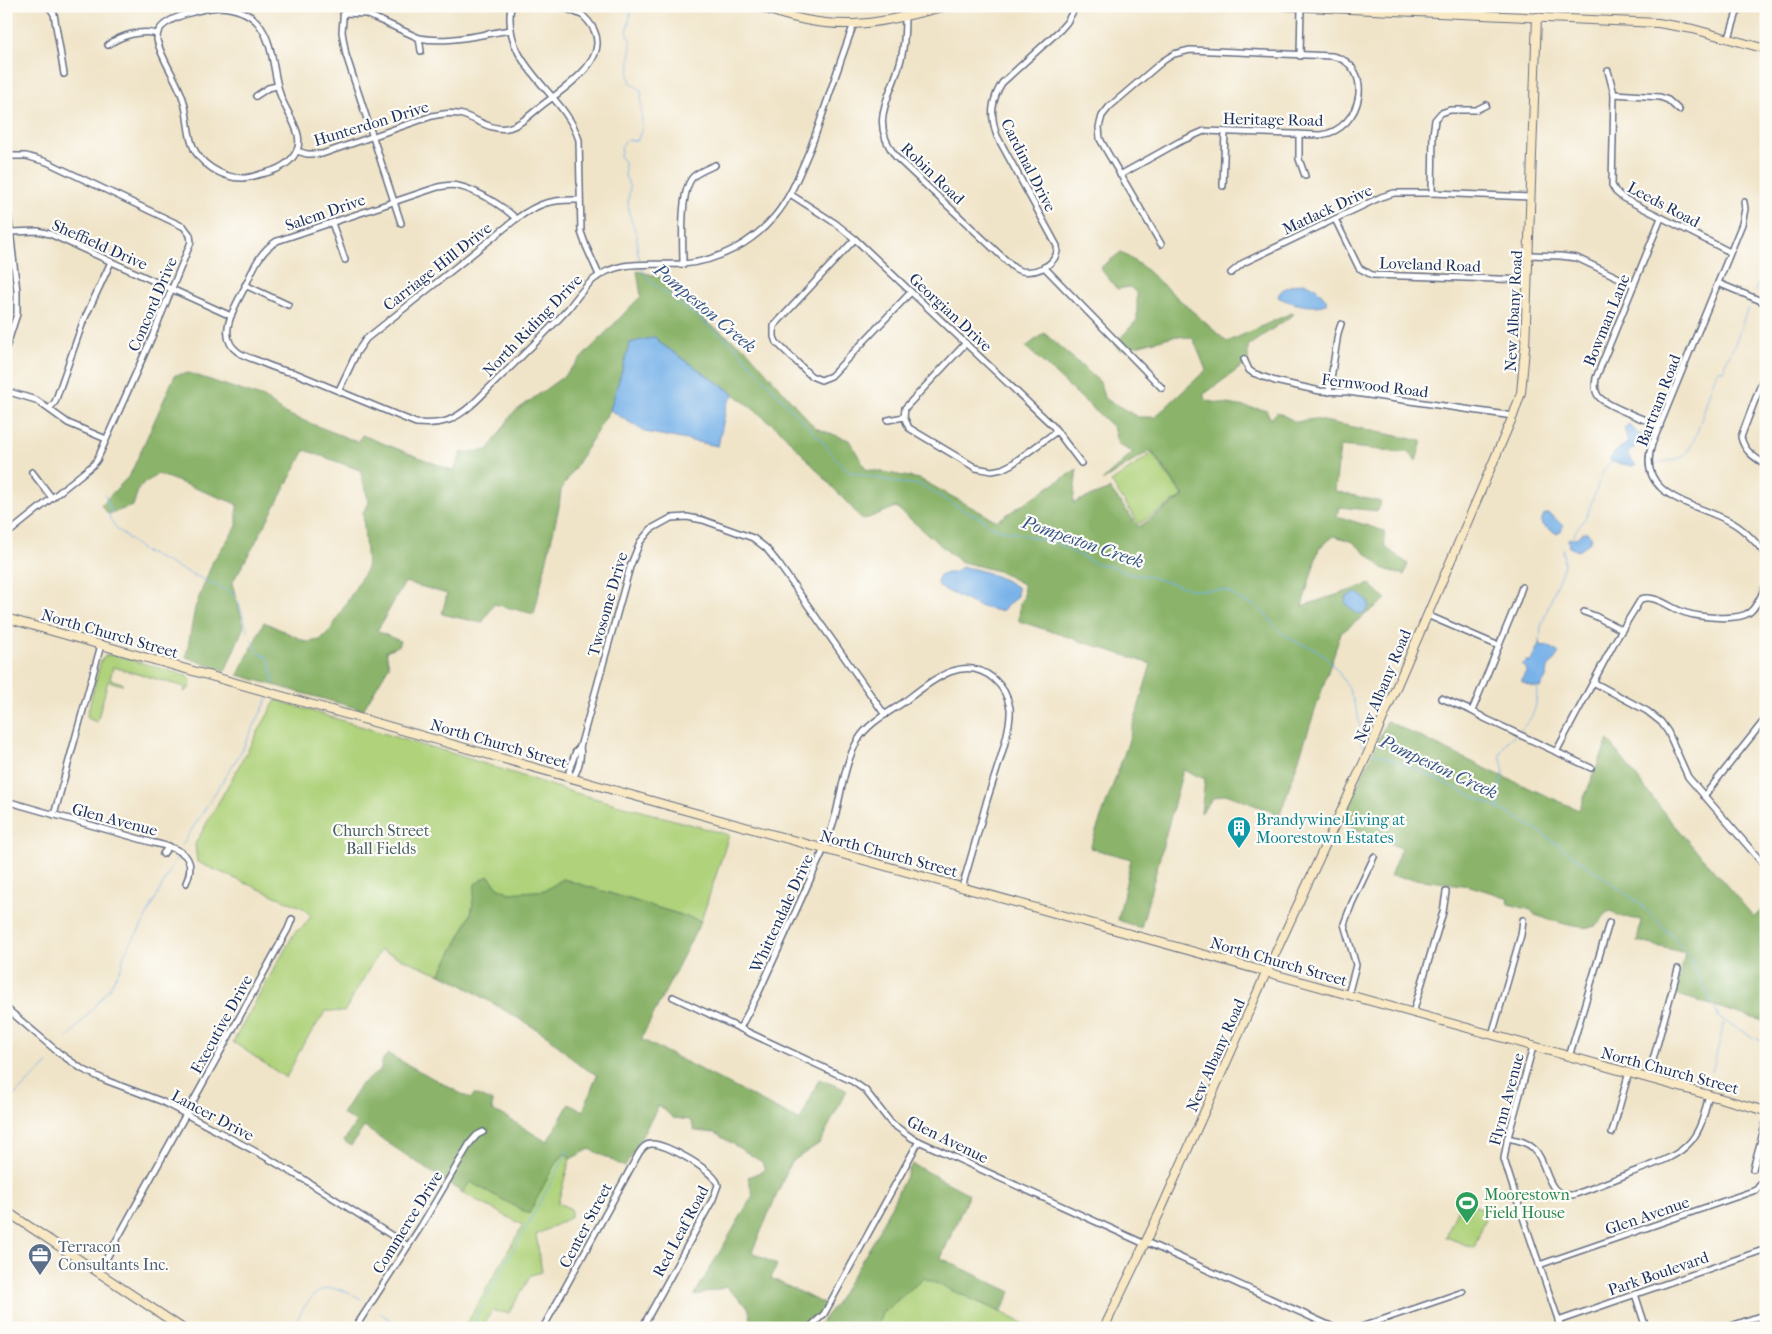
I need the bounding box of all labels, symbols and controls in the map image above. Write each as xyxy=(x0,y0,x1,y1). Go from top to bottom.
street label: Hunterdon Drive xyxy=(311,97,431,150)
street label: Heritage Road xyxy=(1223,109,1324,130)
street label: Cardinal Drive xyxy=(997,116,1060,215)
street label: Robin Road xyxy=(897,138,969,208)
street label: Leeds Road xyxy=(1624,177,1703,232)
street label: Matlack Drive xyxy=(1279,180,1375,239)
street label: Salem Drive xyxy=(282,190,368,235)
street label: Sheffield Drive xyxy=(49,215,151,274)
street label: Carriage Hill Drive xyxy=(379,218,495,315)
street label: New Albany Road xyxy=(1501,249,1526,372)
street label: Loveland Road xyxy=(1379,253,1482,276)
street label: Concord Drive xyxy=(124,254,181,354)
water label: Pompeston Creek xyxy=(648,259,760,357)
street label: Georgian Drive xyxy=(905,269,996,356)
street label: North Riding Drive xyxy=(479,270,586,380)
street label: Bowman Lane xyxy=(1579,271,1634,369)
street label: Bartram Road xyxy=(1632,351,1685,449)
street label: Fernwood Road xyxy=(1320,369,1430,402)
water label: Pompeston Creek xyxy=(1018,512,1146,573)
street label: Twosome Drive xyxy=(583,550,631,659)
street label: North Church Street xyxy=(39,605,181,662)
street label: New Albany Road xyxy=(1350,626,1415,746)
street label: North Church Street xyxy=(428,715,570,772)
water label: Pompeston Creek xyxy=(1376,731,1501,804)
street label: Glen Avenue xyxy=(70,799,160,840)
place label: Brandywine Living at Moorestown Estates xyxy=(1256,810,1406,847)
building icon: Brandywine Living at Moorestown Estates xyxy=(1226,815,1252,849)
park label: Church Street Ball Fields xyxy=(333,821,430,858)
street label: North Church Street xyxy=(818,826,960,881)
street label: Whittendale Drive xyxy=(745,851,817,976)
street label: North Church Street xyxy=(1208,933,1350,990)
street label: Executive Drive xyxy=(186,971,256,1077)
street label: New Albany Road xyxy=(1182,995,1249,1115)
street label: North Church Street xyxy=(1599,1043,1741,1098)
street label: Flynn Avenue xyxy=(1485,1051,1528,1147)
street label: Lancer Drive xyxy=(168,1086,257,1145)
street label: Glen Avenue xyxy=(904,1112,992,1167)
street label: Commerce Drive xyxy=(368,1167,447,1277)
street label: Center Street xyxy=(555,1179,616,1271)
street label: Red Leaf Road xyxy=(648,1182,713,1280)
place label: Moorestown Field House xyxy=(1484,1185,1571,1222)
sports icon: Moorestown Field House xyxy=(1454,1190,1480,1224)
street label: Glen Avenue xyxy=(1603,1192,1692,1239)
place label: Terracon Consultants Inc. xyxy=(58,1237,168,1274)
office icon: Terracon Consultants Inc. xyxy=(27,1242,53,1276)
street label: Park Boulevard xyxy=(1605,1247,1711,1300)

